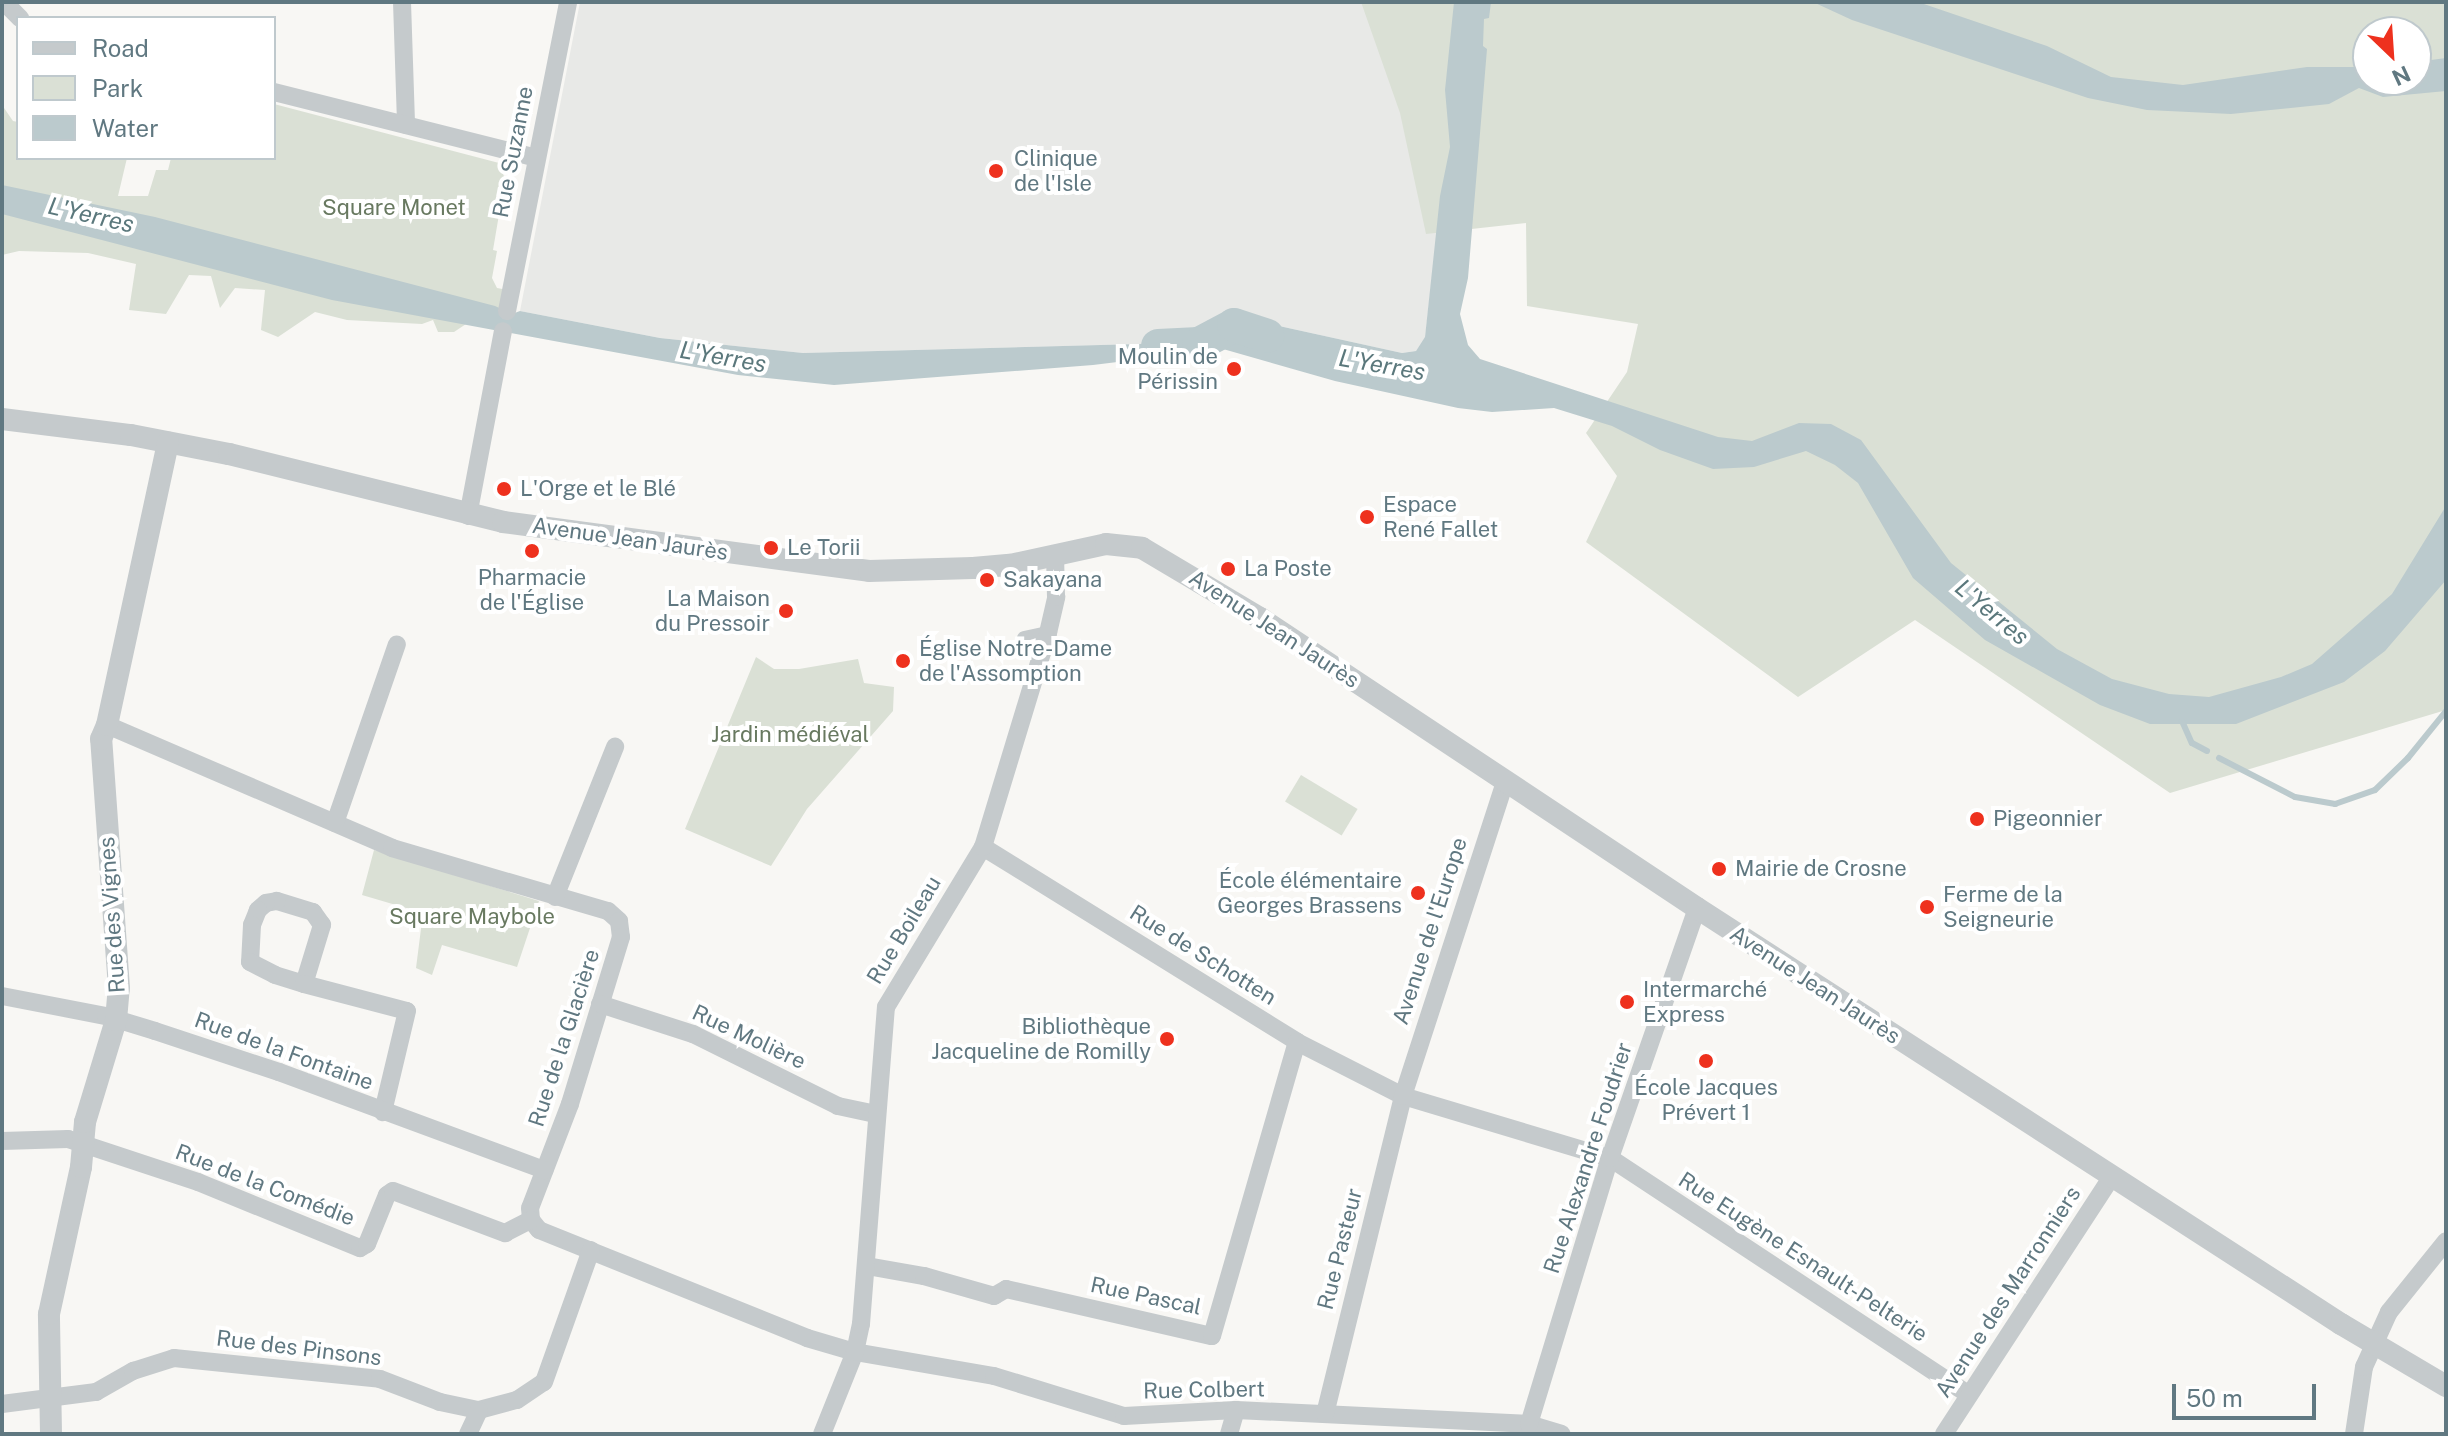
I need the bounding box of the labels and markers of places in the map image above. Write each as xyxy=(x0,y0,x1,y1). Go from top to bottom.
place label: Clinique de l'Isle xyxy=(1014,145,1098,196)
marker: Clinique de l'Isle xyxy=(985,160,1007,182)
place label: Moulin de Périssin xyxy=(1118,343,1218,394)
marker: Moulin de Périssin xyxy=(1225,360,1243,378)
place label: L'Orge et le Blé xyxy=(520,476,677,502)
marker: L'Orge et le Blé xyxy=(495,480,513,498)
place label: Espace René Fallet xyxy=(1383,491,1498,542)
marker: Espace René Fallet xyxy=(1358,508,1376,526)
place label: Le Torii xyxy=(787,535,861,561)
marker: Le Torii xyxy=(762,539,780,557)
marker: Pharmacie de l'Église xyxy=(523,542,541,560)
place label: La Poste xyxy=(1244,556,1332,582)
marker: La Poste xyxy=(1219,560,1237,578)
place label: Pharmacie de l'Église xyxy=(478,564,586,616)
place label: Sakayana xyxy=(1003,567,1102,593)
marker: Sakayana xyxy=(978,571,996,589)
place label: La Maison du Pressoir xyxy=(655,585,770,636)
marker: La Maison du Pressoir xyxy=(777,602,795,620)
place label: Église Notre-Dame de l'Assomption xyxy=(919,635,1112,686)
marker: Église Notre-Dame de l'Assomption xyxy=(894,652,912,670)
place label: Pigeonnier xyxy=(1993,806,2103,832)
marker: Pigeonnier xyxy=(1968,810,1986,828)
place label: Mairie de Crosne xyxy=(1735,856,1907,882)
marker: Mairie de Crosne xyxy=(1710,860,1728,878)
place label: École élémentaire Georges Brassens xyxy=(1217,867,1402,918)
place label: Ferme de la Seigneurie xyxy=(1943,881,2063,932)
marker: École élémentaire Georges Brassens xyxy=(1409,884,1427,902)
marker: Ferme de la Seigneurie xyxy=(1918,898,1936,916)
place label: Intermarché Express xyxy=(1643,976,1767,1028)
marker: Intermarché Express xyxy=(1618,993,1636,1011)
place label: Bibliothèque Jacqueline de Romilly xyxy=(931,1013,1151,1064)
marker: Bibliothèque Jacqueline de Romilly xyxy=(1158,1030,1176,1048)
marker: École Jacques Prévert 1 xyxy=(1697,1052,1715,1070)
place label: École Jacques Prévert 1 xyxy=(1634,1074,1778,1126)

